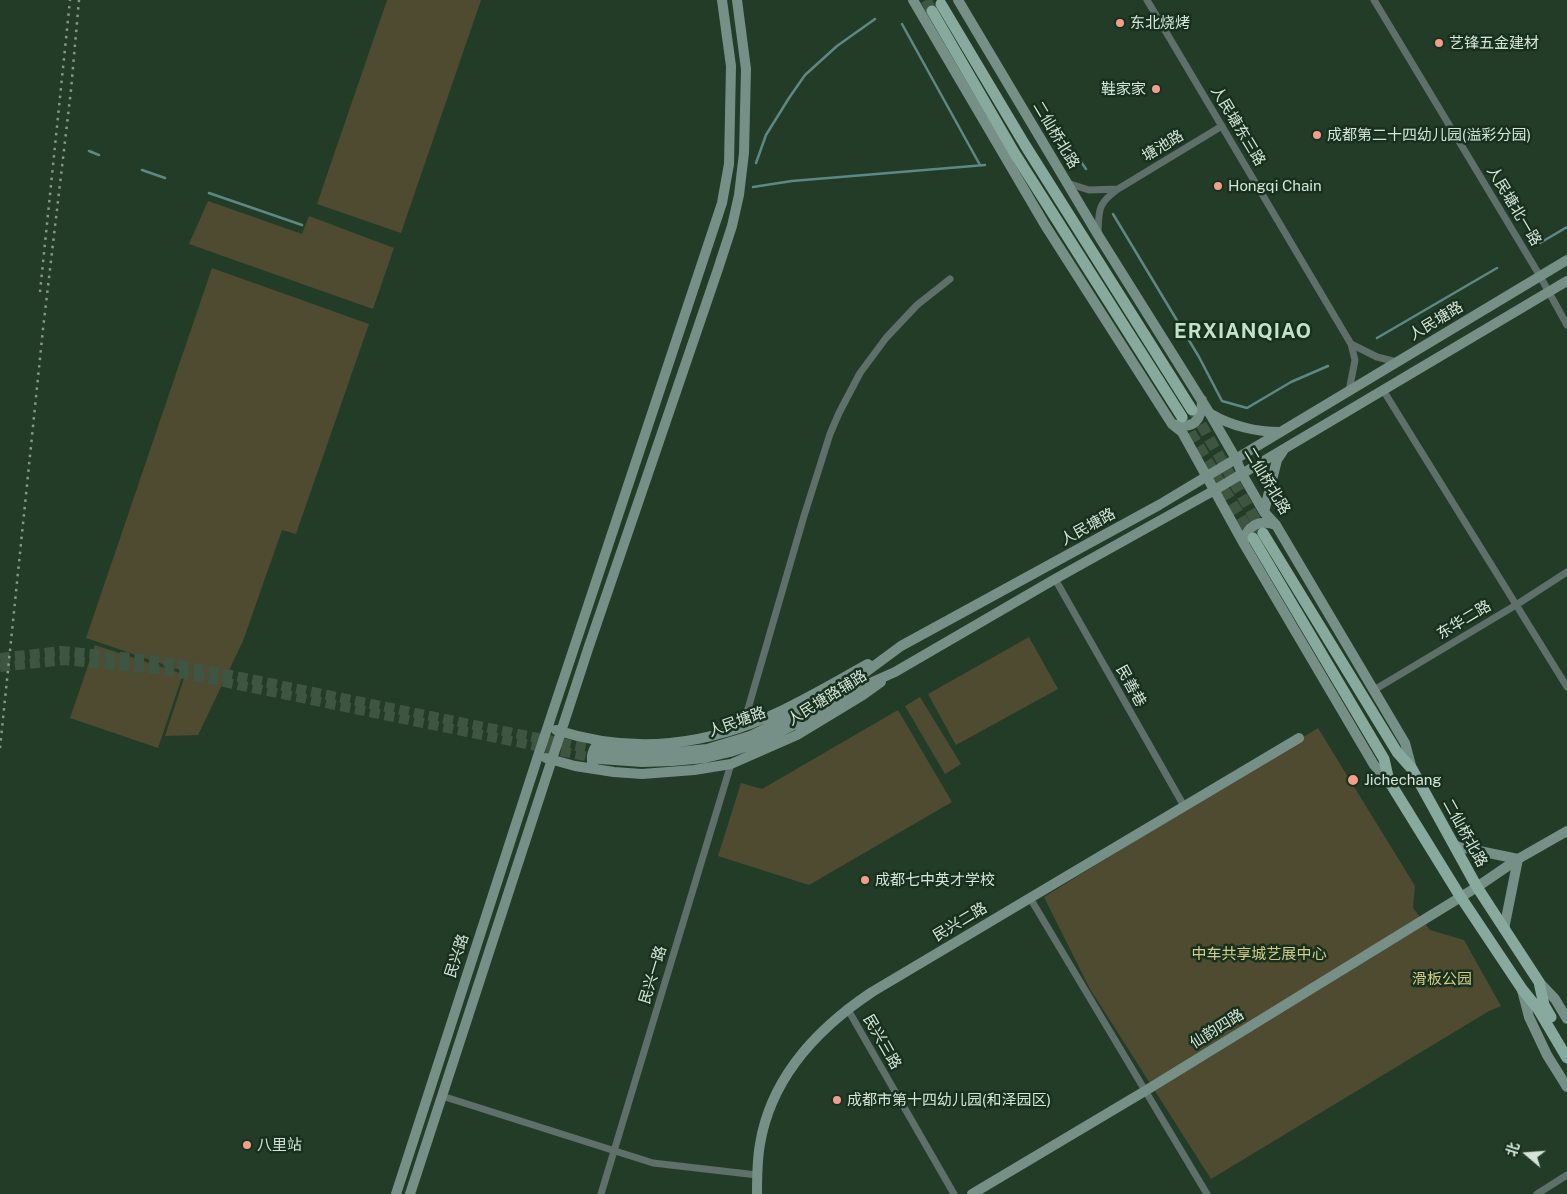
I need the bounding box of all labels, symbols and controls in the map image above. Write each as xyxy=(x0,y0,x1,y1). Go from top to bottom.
place label: 东北烧烤 xyxy=(1130,14,1190,32)
marker: 东北烧烤 xyxy=(1114,17,1126,29)
place label: 艺锋五金建材 xyxy=(1449,34,1539,52)
marker: 艺锋五金建材 xyxy=(1433,37,1445,49)
place label: 鞋家家 xyxy=(1101,80,1146,98)
marker: 鞋家家 xyxy=(1150,83,1162,95)
street label: 人民塘东三路 xyxy=(1207,83,1269,169)
street label: 二仙桥北路 xyxy=(1029,98,1083,172)
place label: 成都第二十四幼儿园(溢彩分园) xyxy=(1327,126,1531,144)
street label: 塘池路 xyxy=(1139,127,1187,165)
marker: 成都第二十四幼儿园(溢彩分园) xyxy=(1311,129,1323,141)
street label: 人民塘北一路 xyxy=(1483,163,1545,249)
place label: Hongqi Chain xyxy=(1228,177,1322,195)
marker: Hongqi Chain xyxy=(1212,180,1224,192)
street label: 人民塘路 xyxy=(1406,298,1466,344)
district label: ERXIANQIAO xyxy=(1173,320,1313,344)
street label: 二仙桥北路 xyxy=(1240,444,1294,518)
street label: 人民塘路 xyxy=(1057,505,1119,549)
street label: 东华二路 xyxy=(1434,597,1494,643)
street label: 民善巷 xyxy=(1112,662,1150,710)
street label: 人民塘路辅路 xyxy=(784,667,870,729)
street label: 人民塘路 xyxy=(706,703,768,741)
place label: Jichechang xyxy=(1364,771,1442,789)
marker: Jichechang xyxy=(1346,773,1360,787)
street label: 二仙桥北路 xyxy=(1439,796,1491,870)
place label: 成都七中英才学校 xyxy=(875,871,995,889)
marker: 成都七中英才学校 xyxy=(859,874,871,886)
street label: 民兴二路 xyxy=(930,899,990,945)
street label: 民兴路 xyxy=(441,932,473,980)
street label: 民兴一路 xyxy=(636,944,670,1006)
park label: 中车共享城艺展中心 xyxy=(1192,945,1326,963)
park label: 滑板公园 xyxy=(1412,970,1472,988)
street label: 仙韵四路 xyxy=(1187,1005,1247,1053)
street label: 民兴三路 xyxy=(859,1012,905,1072)
place label: 成都市第十四幼儿园(和泽园区) xyxy=(847,1091,1051,1109)
marker: 成都市第十四幼儿园(和泽园区) xyxy=(831,1094,843,1106)
north arrow xyxy=(1502,1129,1552,1179)
place label: 八里站 xyxy=(257,1136,302,1154)
marker: 八里站 xyxy=(241,1139,253,1151)
text: 北 xyxy=(1503,1140,1523,1158)

